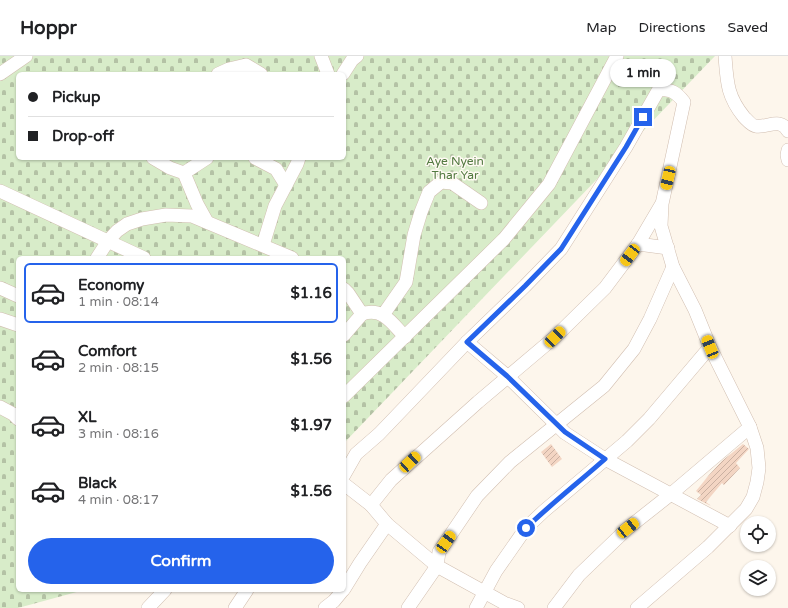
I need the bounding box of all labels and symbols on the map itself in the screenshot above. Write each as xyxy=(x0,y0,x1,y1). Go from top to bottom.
callout: 1 min xyxy=(610,59,676,87)
route end xyxy=(634,108,652,126)
park label: Aye Nyein Thar Yar xyxy=(426,154,484,182)
car xyxy=(659,165,677,191)
car xyxy=(618,242,642,268)
car xyxy=(542,324,568,350)
car xyxy=(700,334,720,360)
car xyxy=(397,449,423,475)
car xyxy=(615,516,641,540)
route start xyxy=(517,519,535,537)
car xyxy=(434,529,458,555)

